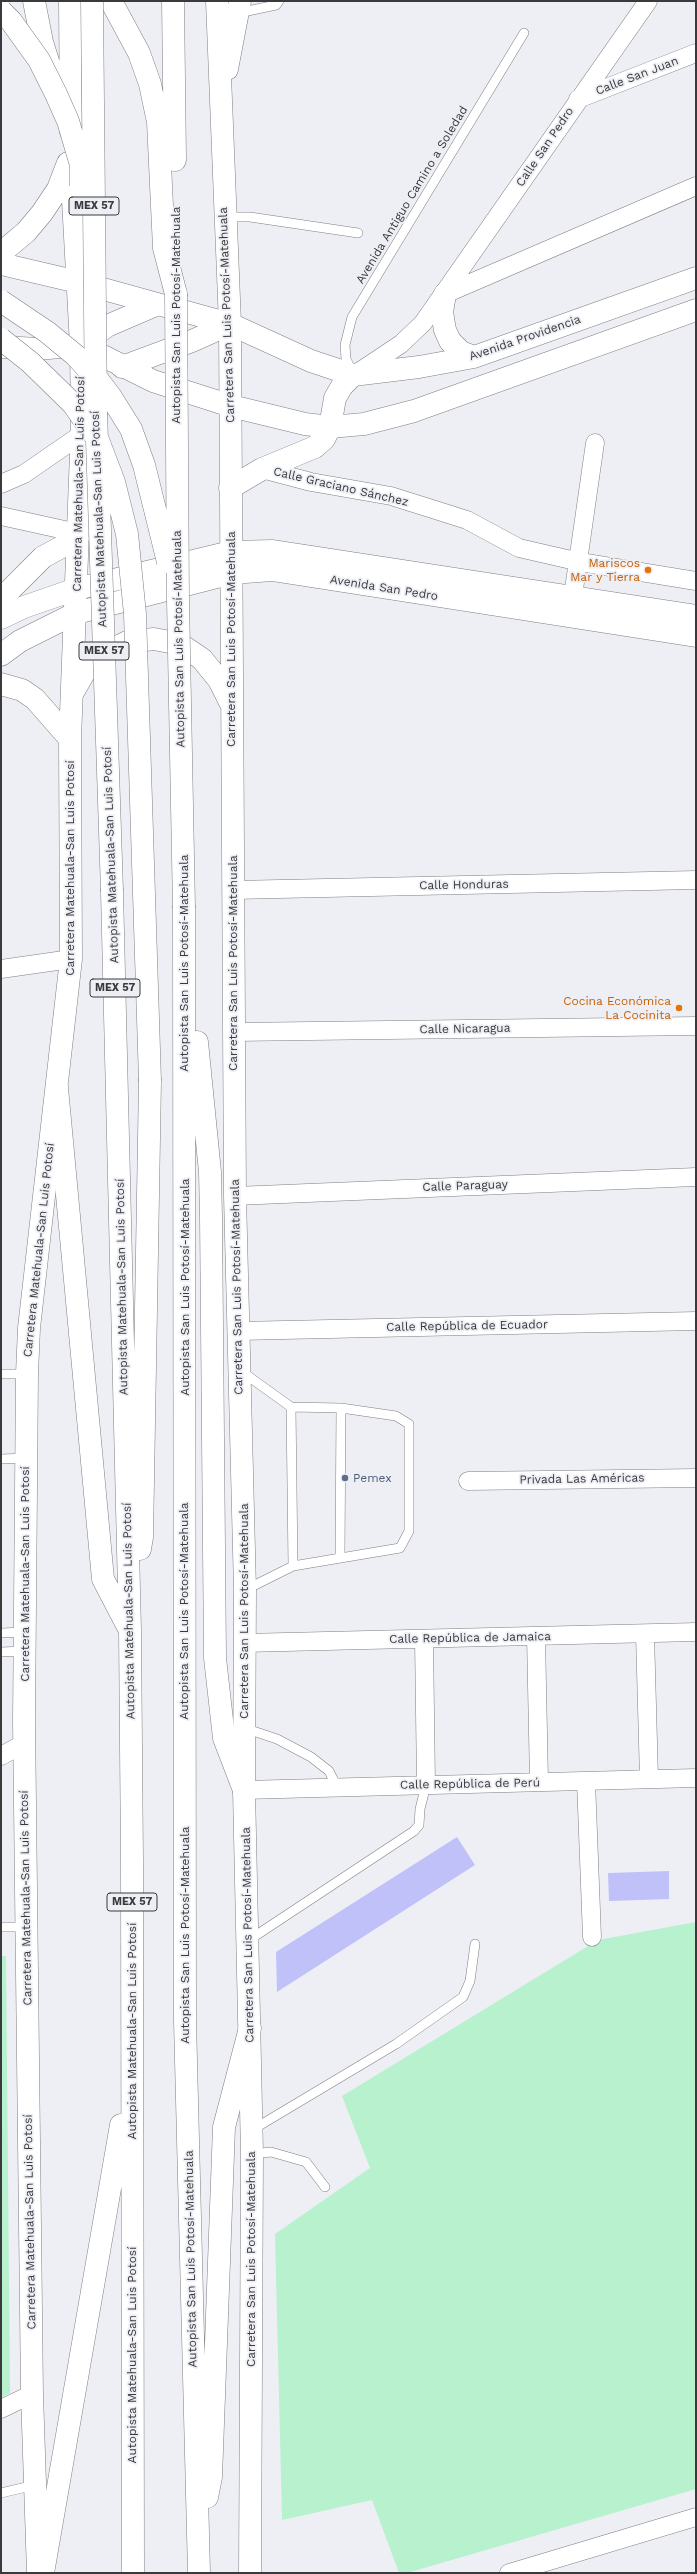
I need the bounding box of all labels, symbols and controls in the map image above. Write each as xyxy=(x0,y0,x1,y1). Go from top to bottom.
street label: Calle San Juan xyxy=(594,54,680,98)
street label: Avenida Antiguo Camino a Soledad xyxy=(353,103,471,287)
street label: Calle San Pedro xyxy=(513,104,577,190)
road number: MEX 57 xyxy=(69,197,119,215)
street label: Autopista San Luis Potosí-Matehuala xyxy=(169,206,183,424)
street label: Carretera San Luis Potosí-Matehuala xyxy=(216,207,238,423)
street label: Avenida Providencia xyxy=(467,312,583,364)
street label: Carretera Matehuala-San Luis Potosí xyxy=(70,376,88,592)
street label: Autopista Matehuala-San Luis Potosí xyxy=(88,410,110,628)
street label: Calle Graciano Sánchez xyxy=(272,464,410,510)
street label: Autopista San Luis Potosí-Matehuala xyxy=(170,530,188,748)
street label: Carretera San Luis Potosí-Matehuala xyxy=(224,531,238,747)
place label: Mariscos Mar y Tierra xyxy=(570,556,640,584)
marker: Mariscos Mar y Tierra xyxy=(643,565,653,575)
street label: Avenida San Pedro xyxy=(329,572,439,604)
road number: MEX 57 xyxy=(79,642,129,660)
street label: Autopista Matehuala-San Luis Potosí xyxy=(100,746,122,964)
street label: Carretera Matehuala-San Luis Potosí xyxy=(63,760,77,976)
street label: Autopista San Luis Potosí-Matehuala xyxy=(177,854,191,1072)
street label: Carretera San Luis Potosí-Matehuala xyxy=(226,855,240,1071)
street label: Calle Honduras xyxy=(419,877,509,893)
road number: MEX 57 xyxy=(90,979,140,997)
place label: Cocina Económica La Cocinita xyxy=(563,994,671,1022)
marker: Cocina Económica La Cocinita xyxy=(674,1003,684,1013)
street label: Calle Nicaragua xyxy=(419,1021,511,1037)
street label: Carretera Matehuala-San Luis Potosí xyxy=(21,1142,57,1358)
street label: Calle Paraguay xyxy=(422,1177,508,1195)
street label: Autopista San Luis Potosí-Matehuala xyxy=(178,1178,192,1396)
street label: Autopista Matehuala-San Luis Potosí xyxy=(113,1179,131,1395)
street label: Carretera San Luis Potosí-Matehuala xyxy=(228,1179,246,1395)
street label: Calle República de Ecuador xyxy=(386,1317,548,1335)
street label: Carretera Matehuala-San Luis Potosí xyxy=(18,1466,32,1682)
place label: Pemex xyxy=(353,1471,392,1485)
street label: Privada Las Américas xyxy=(519,1471,645,1487)
marker: Pemex xyxy=(340,1473,350,1483)
street label: Autopista San Luis Potosí-Matehuala xyxy=(177,1502,191,1720)
street label: Autopista Matehuala-San Luis Potosí xyxy=(120,1503,138,1719)
street label: Carretera San Luis Potosí-Matehuala xyxy=(237,1503,251,1719)
street label: Calle República de Jamaica xyxy=(389,1629,551,1647)
street label: Calle República de Perú xyxy=(400,1776,540,1792)
street label: Carretera Matehuala-San Luis Potosí xyxy=(17,1790,35,2006)
street label: Autopista San Luis Potosí-Matehuala xyxy=(178,1826,192,2044)
street label: Carretera San Luis Potosí-Matehuala xyxy=(239,1827,257,2043)
road number: MEX 57 xyxy=(107,1893,157,1911)
street label: Autopista Matehuala-San Luis Potosí xyxy=(125,1923,139,2139)
street label: Carretera Matehuala-San Luis Potosí xyxy=(21,2114,39,2330)
street label: Autopista San Luis Potosí-Matehuala xyxy=(182,2150,200,2368)
street label: Carretera San Luis Potosí-Matehuala xyxy=(244,2151,258,2367)
street label: Autopista Matehuala-San Luis Potosí xyxy=(125,2247,139,2463)

